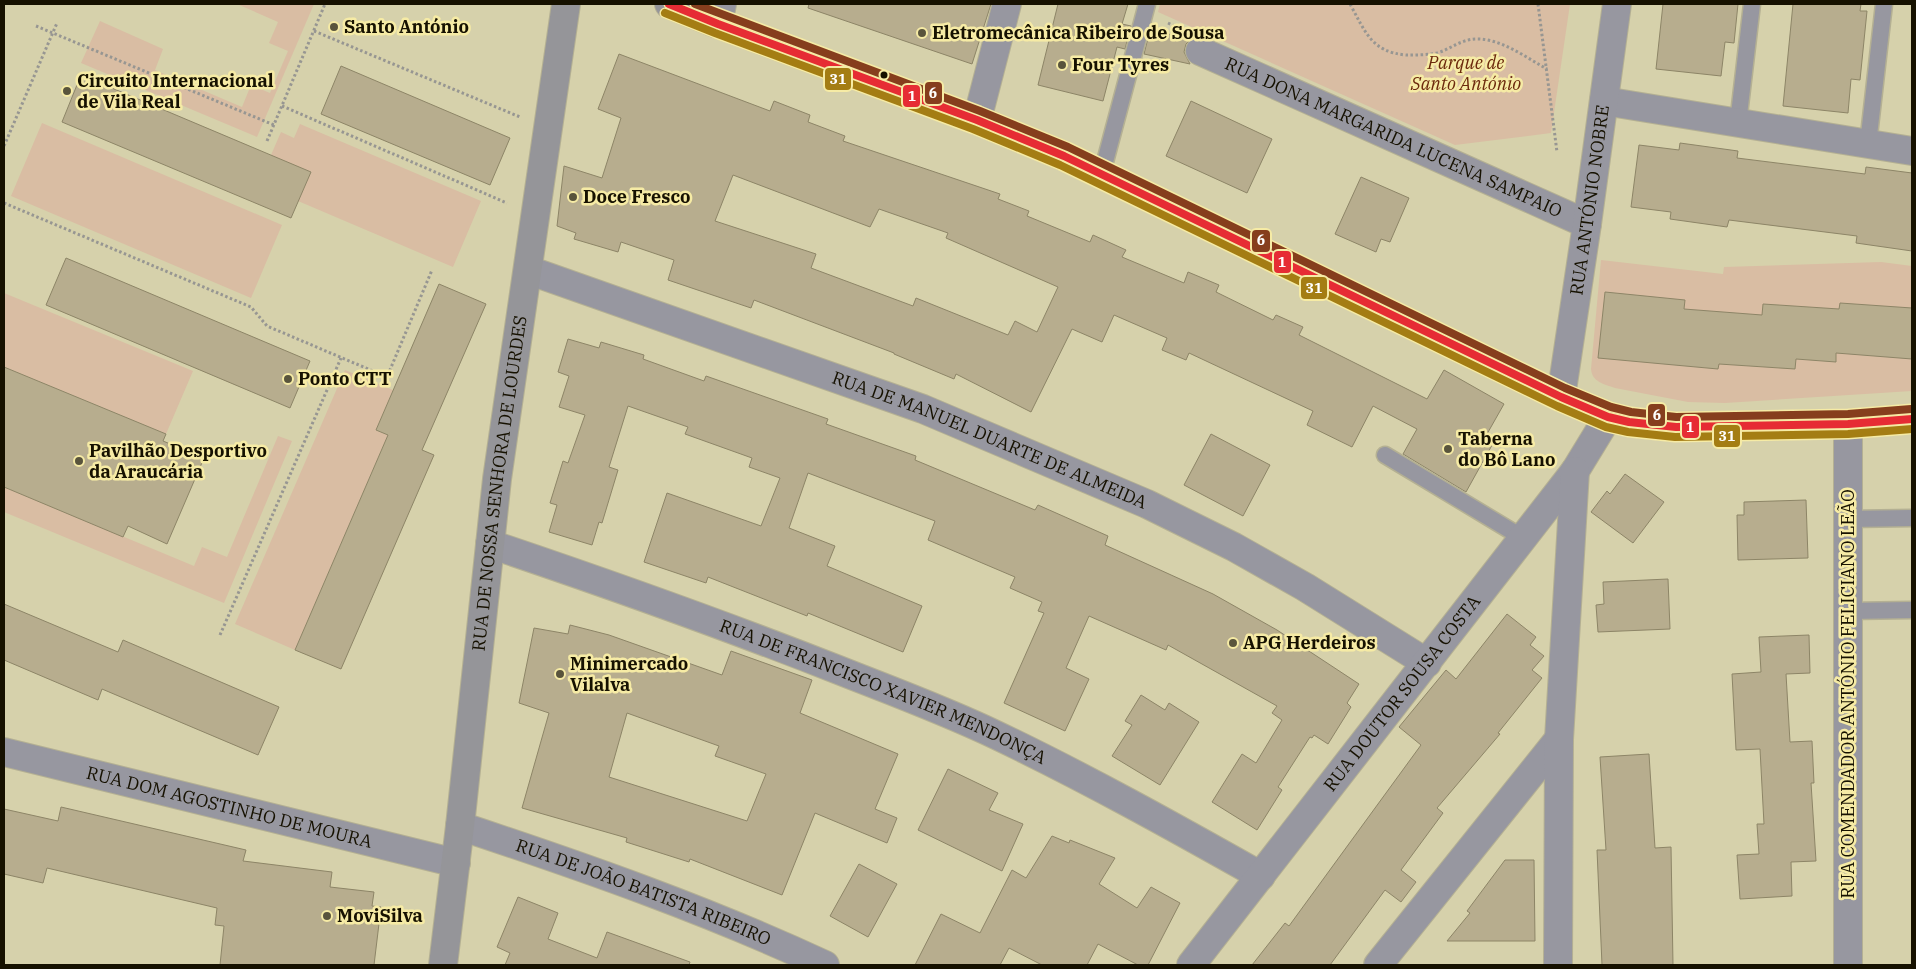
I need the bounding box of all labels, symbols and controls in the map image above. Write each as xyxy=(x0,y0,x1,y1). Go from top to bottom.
place label: Santo António xyxy=(344,15,469,38)
marker: Santo António xyxy=(328,21,340,33)
place label: Eletromecânica Ribeiro de Sousa xyxy=(932,21,1224,44)
marker: Eletromecânica Ribeiro de Sousa xyxy=(916,27,928,39)
park label: Parque de Santo António xyxy=(1410,51,1521,95)
street label: RUA DONA MARGARIDA LUCENA SAMPAIO xyxy=(1222,52,1566,222)
place label: Four Tyres xyxy=(1072,53,1169,76)
marker: Four Tyres xyxy=(1056,59,1068,71)
line badge: 31 xyxy=(824,67,852,91)
place label: Circuito Internacional de Vila Real xyxy=(77,69,274,113)
text: 31 xyxy=(830,70,846,88)
unlabelled marker xyxy=(879,70,889,80)
line badge: 6 xyxy=(924,81,943,105)
line badge: 1 xyxy=(902,84,921,108)
text: 6 xyxy=(929,84,937,102)
marker: Circuito Internacional de Vila Real xyxy=(61,85,73,97)
text: 1 xyxy=(908,87,916,105)
street label: RUA ANTÓNIO NOBRE xyxy=(1564,103,1614,297)
place label: Doce Fresco xyxy=(583,185,690,208)
marker: Doce Fresco xyxy=(567,191,579,203)
line badge: 6 xyxy=(1251,229,1271,253)
text: 6 xyxy=(1257,231,1265,249)
line badge: 1 xyxy=(1273,250,1292,274)
text: 1 xyxy=(1278,253,1286,271)
line badge: 31 xyxy=(1300,276,1328,300)
text: 31 xyxy=(1306,279,1322,297)
street label: RUA DE NOSSA SENHORA DE LOURDES xyxy=(467,314,532,652)
street label: RUA DE MANUEL DUARTE DE ALMEIDA xyxy=(829,366,1151,514)
place label: Ponto CTT xyxy=(298,367,392,390)
marker: Ponto CTT xyxy=(282,373,294,385)
line badge: 6 xyxy=(1647,403,1666,427)
text: 6 xyxy=(1653,406,1661,424)
line badge: 1 xyxy=(1681,415,1700,439)
text: 1 xyxy=(1686,418,1694,436)
line badge: 31 xyxy=(1713,424,1741,448)
place label: Taberna do Bô Lano xyxy=(1458,427,1555,471)
text: 31 xyxy=(1719,427,1735,445)
place label: Pavilhão Desportivo da Araucária xyxy=(89,439,267,483)
marker: Taberna do Bô Lano xyxy=(1442,443,1454,455)
marker: Pavilhão Desportivo da Araucária xyxy=(73,455,85,467)
street label: RUA COMENDADOR ANTÓNIO FELICIANO LEÃO xyxy=(1836,489,1859,899)
street label: RUA DOUTOR SOUSA COSTA xyxy=(1318,590,1486,796)
street label: RUA DE FRANCISCO XAVIER MENDONÇA xyxy=(717,614,1051,769)
place label: APG Herdeiros xyxy=(1243,631,1376,654)
marker: APG Herdeiros xyxy=(1227,637,1239,649)
place label: Minimercado Vilalva xyxy=(570,652,688,696)
marker: Minimercado Vilalva xyxy=(554,668,566,680)
street label: RUA DOM AGOSTINHO DE MOURA xyxy=(84,761,375,853)
street label: RUA DE JOÃO BATISTA RIBEIRO xyxy=(513,833,775,950)
place label: MoviSilva xyxy=(337,904,423,927)
marker: MoviSilva xyxy=(321,910,333,922)

